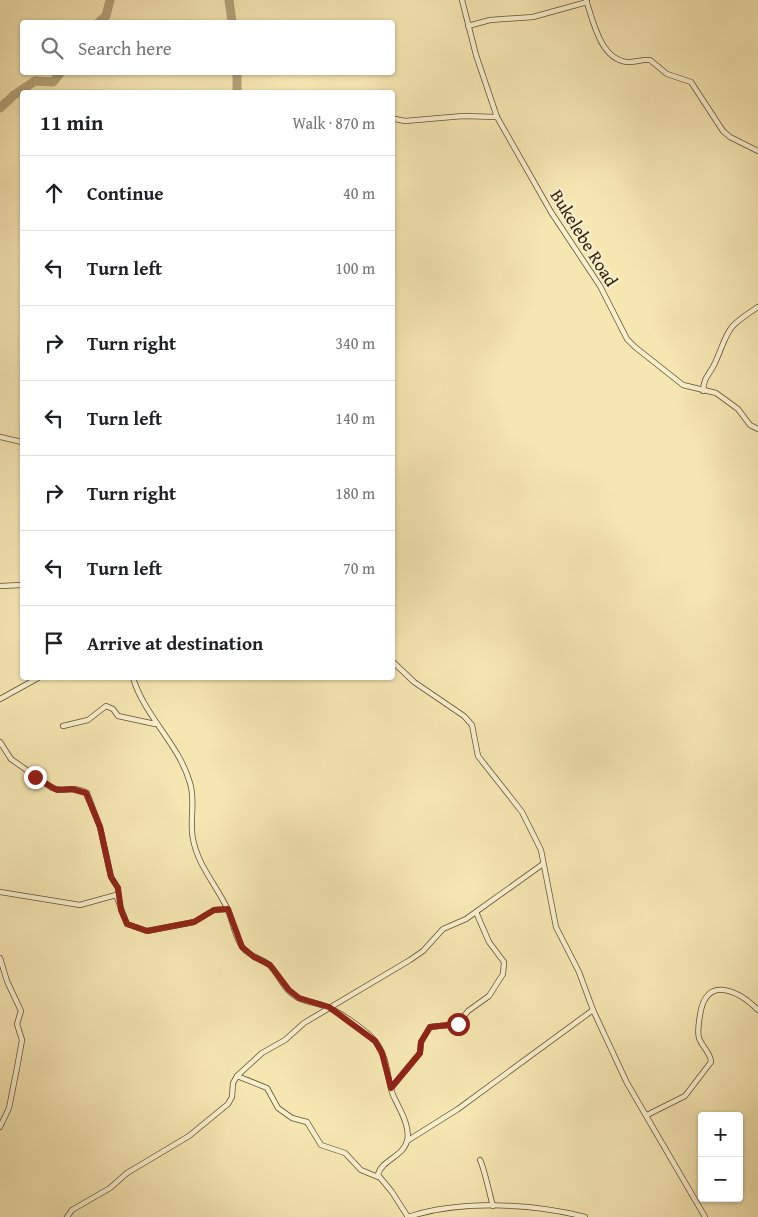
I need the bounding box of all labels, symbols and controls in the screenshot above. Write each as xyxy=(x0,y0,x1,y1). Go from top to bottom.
search box xyxy=(20,20,395,75)
icon: search xyxy=(38,34,66,62)
text: Search here xyxy=(78,34,172,62)
text: 11 min xyxy=(40,107,103,138)
text: Walk · 870 m xyxy=(292,111,375,135)
icon: ahead xyxy=(40,179,68,207)
text: Continue xyxy=(87,179,164,207)
text: 40 m xyxy=(343,181,375,205)
street label: Bukelebe Road xyxy=(544,184,625,292)
icon: left xyxy=(40,254,68,282)
text: Turn left xyxy=(87,254,162,282)
text: 100 m xyxy=(335,256,375,280)
icon: right xyxy=(40,329,68,357)
text: Turn right xyxy=(87,329,176,357)
text: 340 m xyxy=(335,331,375,355)
icon: left xyxy=(40,404,68,432)
text: Turn left xyxy=(87,404,162,432)
text: 140 m xyxy=(335,406,375,430)
icon: right xyxy=(40,479,68,507)
text: Turn right xyxy=(87,479,176,507)
text: 180 m xyxy=(335,481,375,505)
icon: left xyxy=(40,554,68,582)
text: Turn left xyxy=(87,554,162,582)
text: 70 m xyxy=(343,556,375,580)
icon: arrive xyxy=(40,629,68,657)
text: Arrive at destination xyxy=(87,629,263,657)
route end xyxy=(24,766,47,789)
route start xyxy=(447,1013,470,1036)
map controls xyxy=(698,1112,743,1202)
button: + xyxy=(698,1112,743,1157)
button: − xyxy=(698,1157,743,1202)

